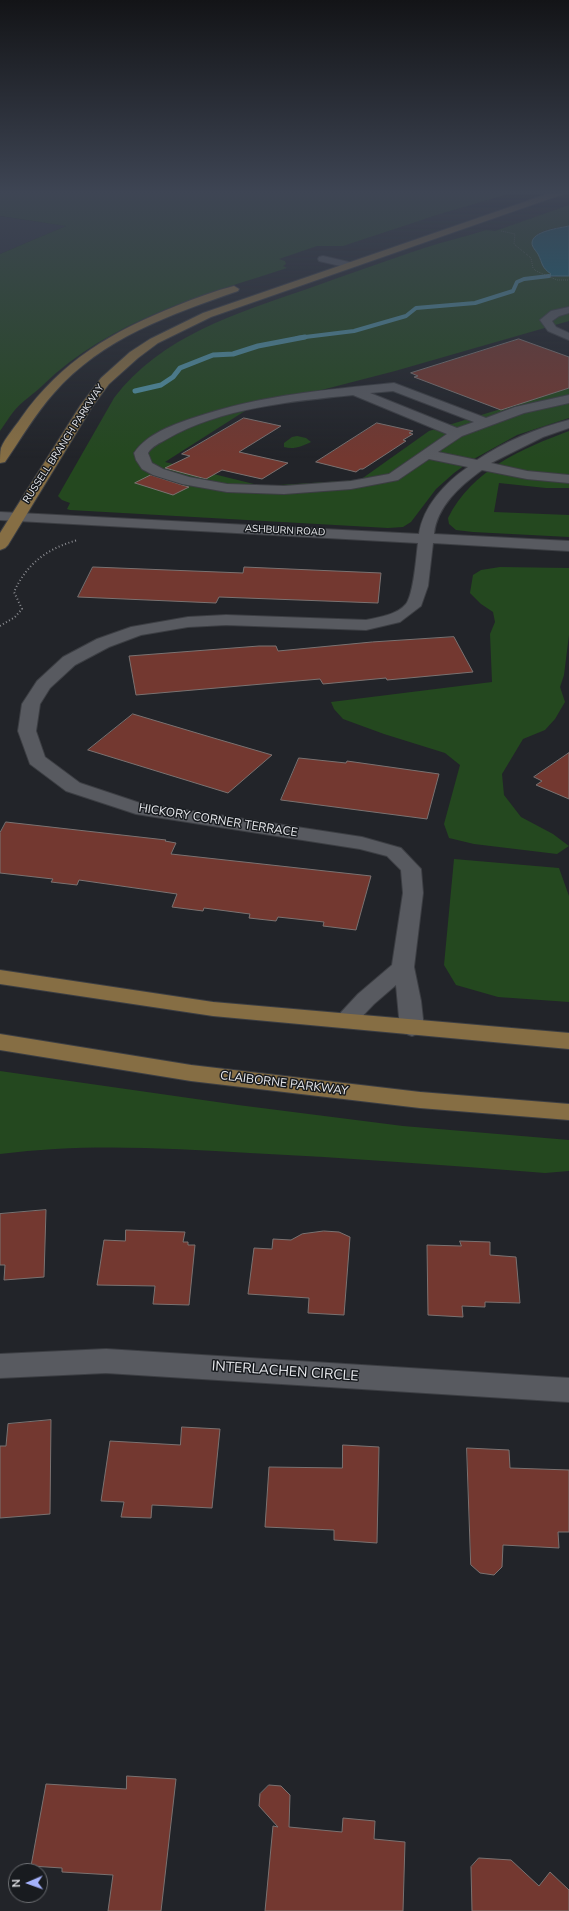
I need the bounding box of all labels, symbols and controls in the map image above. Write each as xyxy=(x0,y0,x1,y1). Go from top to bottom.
street label: RUSSELL BRANCH PARKWAY xyxy=(21,382,107,506)
street label: ASHBURN ROAD xyxy=(244,523,326,539)
street label: HICKORY CORNER TERRACE xyxy=(138,801,298,841)
street label: CLAIBORNE PARKWAY xyxy=(219,1069,349,1099)
street label: INTERLACHEN CIRCLE xyxy=(211,1358,359,1386)
north arrow xyxy=(8,1863,48,1903)
text: N xyxy=(9,1879,24,1888)

